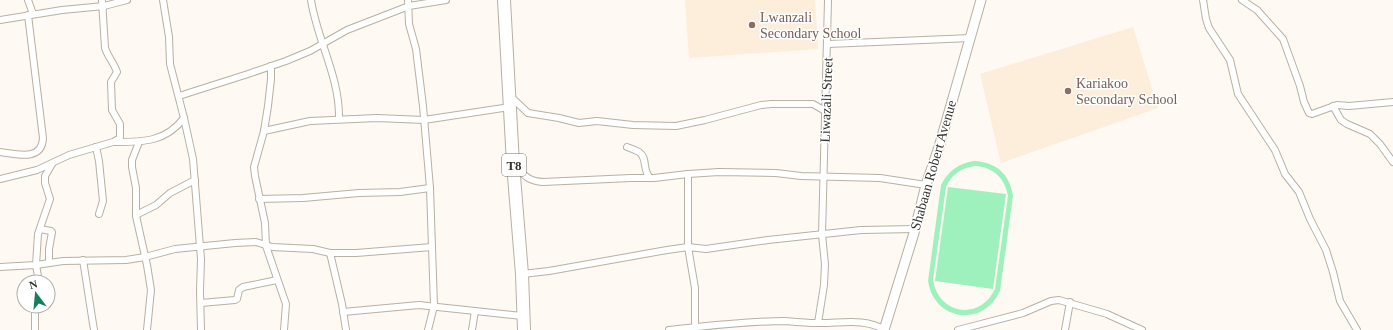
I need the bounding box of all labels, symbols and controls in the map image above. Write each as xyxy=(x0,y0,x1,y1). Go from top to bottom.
place label: Lwanzali Secondary School xyxy=(760,10,862,41)
marker: Lwanzali Secondary School xyxy=(747,20,757,30)
street label: Liwazali Street xyxy=(818,57,835,143)
place label: Kariakoo Secondary School xyxy=(1076,76,1178,107)
marker: Kariakoo Secondary School xyxy=(1063,86,1073,96)
street label: Shabaan Robert Avenue xyxy=(908,99,959,232)
road number: T8 xyxy=(502,154,526,176)
north arrow xyxy=(16,274,56,314)
text: N xyxy=(28,278,39,291)

